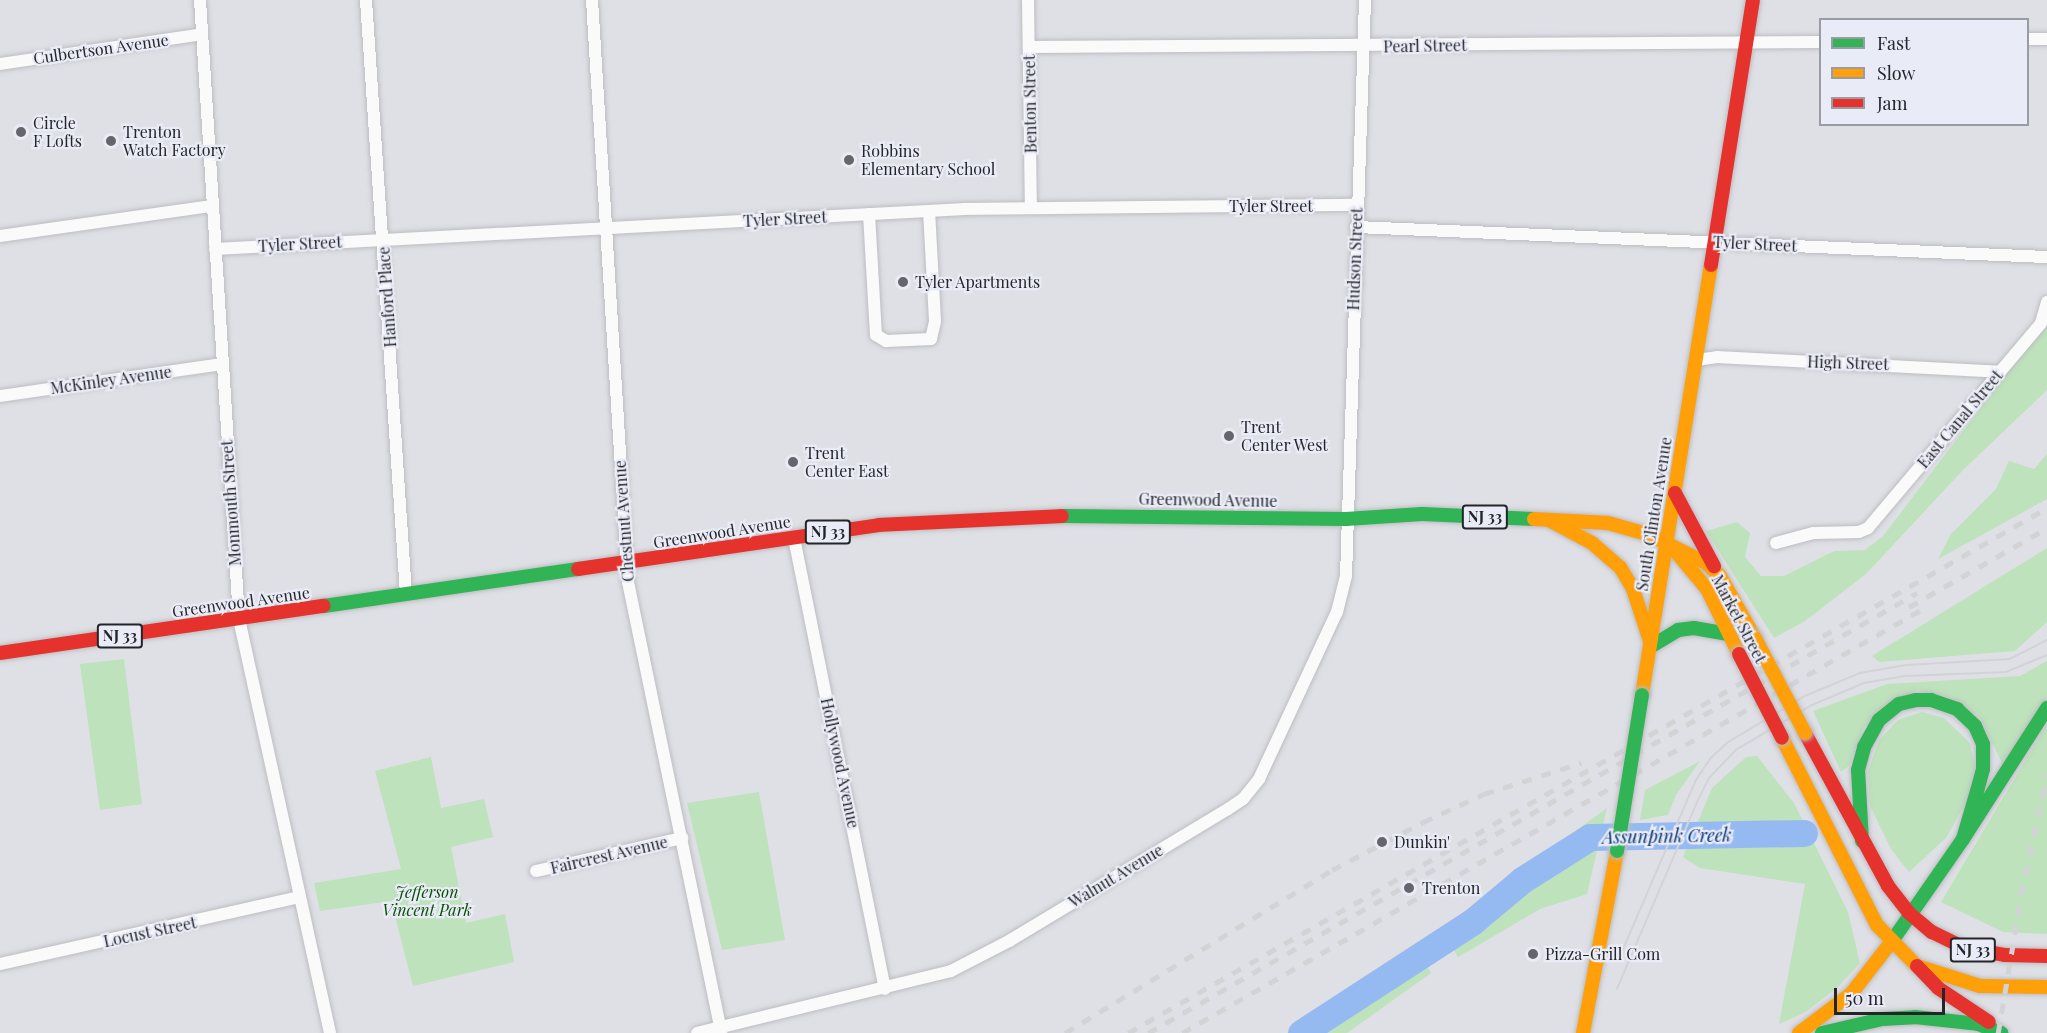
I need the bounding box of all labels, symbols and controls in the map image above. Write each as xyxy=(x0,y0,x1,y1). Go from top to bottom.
legend xyxy=(1819,18,2029,126)
street label: Culbertson Avenue xyxy=(32,30,170,68)
text: Fast xyxy=(1877,31,1910,55)
street label: Pearl Street xyxy=(1383,36,1467,56)
street label: Benton Street xyxy=(1020,55,1040,153)
text: Slow xyxy=(1877,61,1915,85)
text: Jam xyxy=(1877,91,1907,115)
place label: Circle F Lofts xyxy=(33,113,82,151)
place label: Trenton Watch Factory xyxy=(123,122,226,160)
marker: Circle F Lofts xyxy=(14,125,28,139)
marker: Trenton Watch Factory xyxy=(104,134,118,148)
place label: Robbins Elementary School xyxy=(861,141,996,179)
marker: Robbins Elementary School xyxy=(842,153,856,167)
street label: Tyler Street xyxy=(1229,196,1313,216)
street label: Tyler Street xyxy=(742,207,828,231)
street label: Hudson Street xyxy=(1344,207,1366,311)
street label: Tyler Street xyxy=(257,232,343,256)
street label: Tyler Street xyxy=(1712,232,1798,256)
street label: Hanford Place xyxy=(374,246,400,348)
place label: Tyler Apartments xyxy=(915,272,1041,292)
marker: Tyler Apartments xyxy=(896,275,910,289)
street label: High Street xyxy=(1807,352,1889,374)
street label: McKinley Avenue xyxy=(49,362,173,398)
street label: East Canal Street xyxy=(1913,366,2007,472)
place label: Trent Center West xyxy=(1241,417,1329,455)
marker: Trent Center West xyxy=(1222,429,1236,443)
street label: South Clinton Avenue xyxy=(1632,435,1676,593)
street label: Monmouth Street xyxy=(217,439,245,567)
place label: Trent Center East xyxy=(805,443,889,481)
marker: Trent Center East xyxy=(786,455,800,469)
street label: Chestnut Avenue xyxy=(610,459,638,583)
street label: Greenwood Avenue xyxy=(1138,489,1278,511)
road number: NJ 33 xyxy=(1461,505,1509,529)
street label: Greenwood Avenue xyxy=(652,512,792,552)
road number: NJ 33 xyxy=(804,520,852,544)
street label: Market Street xyxy=(1708,571,1770,667)
street label: Greenwood Avenue xyxy=(171,583,311,621)
road number: NJ 33 xyxy=(96,624,144,648)
street label: Hollywood Avenue xyxy=(817,696,863,830)
water label: Assunpink Creek xyxy=(1602,824,1732,848)
street label: Faircrest Avenue xyxy=(548,832,670,878)
place label: Dunkin' xyxy=(1394,832,1450,852)
marker: Dunkin' xyxy=(1375,835,1389,849)
street label: Walnut Avenue xyxy=(1065,840,1167,912)
place label: Trenton xyxy=(1422,878,1480,898)
marker: Trenton xyxy=(1400,879,1418,897)
park label: Jefferson Vincent Park xyxy=(382,882,472,920)
street label: Locust Street xyxy=(102,913,198,951)
road number: NJ 33 xyxy=(1949,938,1997,962)
place label: Pizza-Grill Com xyxy=(1545,944,1660,964)
marker: Pizza-Grill Com xyxy=(1526,947,1540,961)
scale bar xyxy=(1837,976,1948,1014)
text: 50 m xyxy=(1845,986,1884,1010)

